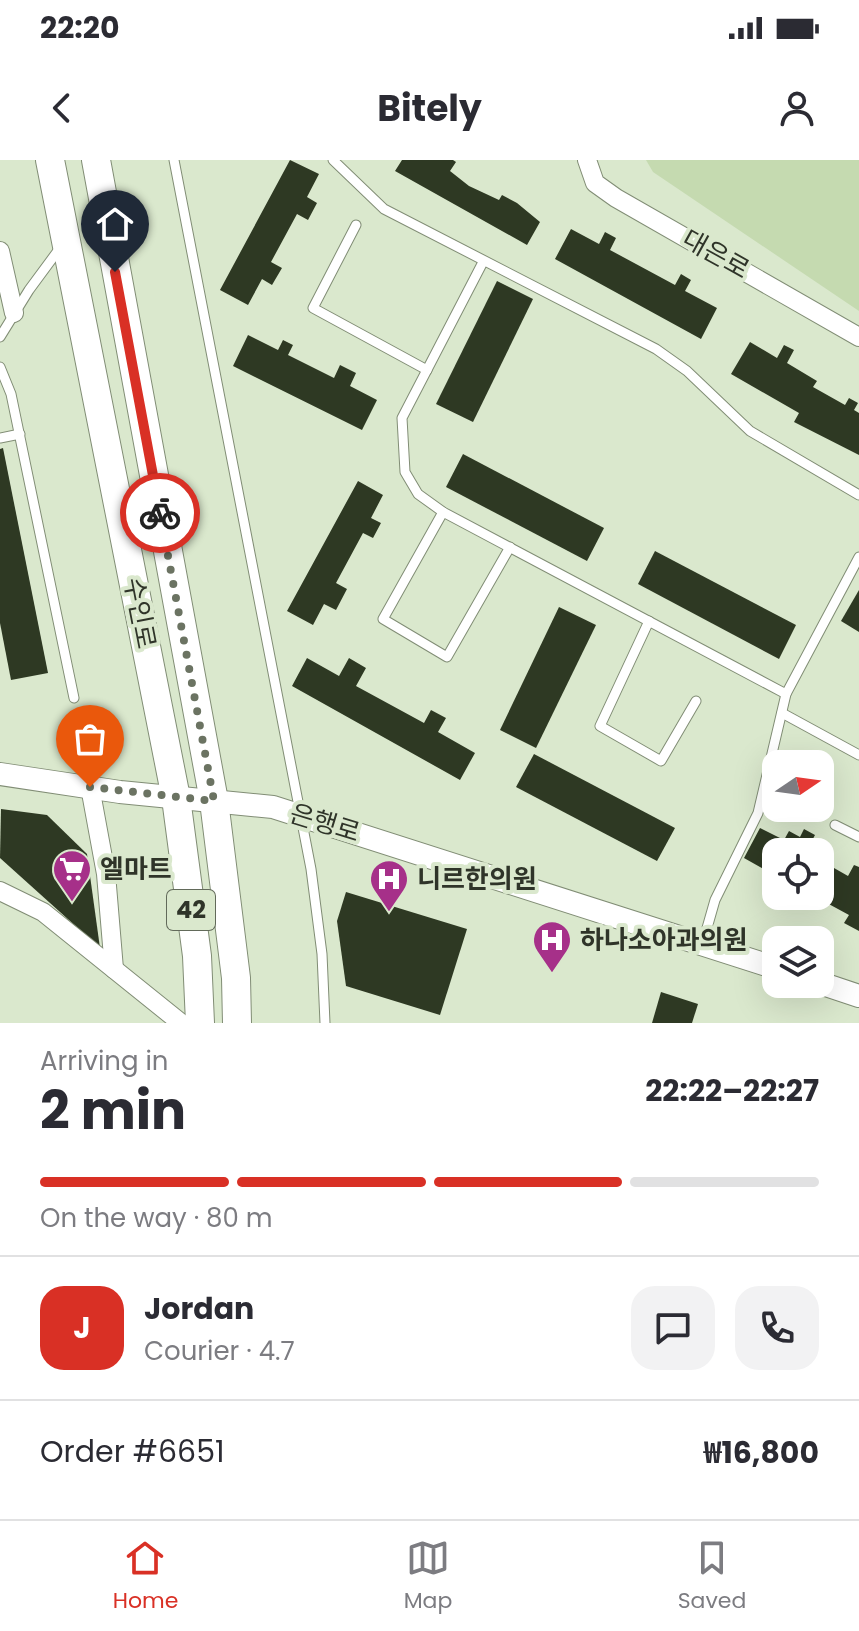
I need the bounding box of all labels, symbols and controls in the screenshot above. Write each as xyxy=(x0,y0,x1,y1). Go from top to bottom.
text: 22:20 xyxy=(40,6,119,49)
text: Bitely xyxy=(377,83,482,134)
icon: back xyxy=(40,86,84,130)
icon: person xyxy=(775,86,819,130)
pin xyxy=(81,190,149,272)
icon: home xyxy=(93,202,137,246)
street label: 대은로 xyxy=(676,221,756,287)
courier xyxy=(120,473,200,553)
icon: bike xyxy=(138,491,182,535)
street label: 수인로 xyxy=(115,574,165,652)
pin xyxy=(56,705,124,787)
icon: bag xyxy=(68,717,112,761)
north arrow xyxy=(762,750,834,822)
map controls xyxy=(762,750,834,998)
street label: 은행로 xyxy=(285,795,365,851)
button: locate xyxy=(762,838,834,910)
supermarket icon: 엘마트 xyxy=(51,848,93,903)
place label: 엘마트 xyxy=(100,851,172,887)
hospital icon: 니르한의원 xyxy=(368,858,410,913)
place label: 니르한의원 xyxy=(417,861,537,897)
road number: 42 xyxy=(167,890,215,930)
hospital icon: 하나소아과의원 xyxy=(531,919,573,974)
place label: 하나소아과의원 xyxy=(580,922,747,958)
button: layers xyxy=(762,926,834,998)
text: Arriving in xyxy=(40,1043,169,1079)
text: 22:22–22:27 xyxy=(645,1069,819,1112)
text: 2 min xyxy=(40,1074,186,1147)
text: On the way · 80 m xyxy=(40,1200,273,1236)
button: chat xyxy=(631,1286,715,1370)
button: phone xyxy=(735,1286,819,1370)
text: Jordan xyxy=(144,1287,254,1330)
text: J xyxy=(73,1306,91,1349)
text: Courier · 4.7 xyxy=(144,1333,295,1369)
text: Order #6651 xyxy=(40,1430,225,1473)
text: ₩16,800 xyxy=(704,1431,819,1474)
tab: Home xyxy=(113,1536,178,1617)
tab: Map xyxy=(404,1536,452,1617)
tab: Saved xyxy=(678,1536,746,1617)

